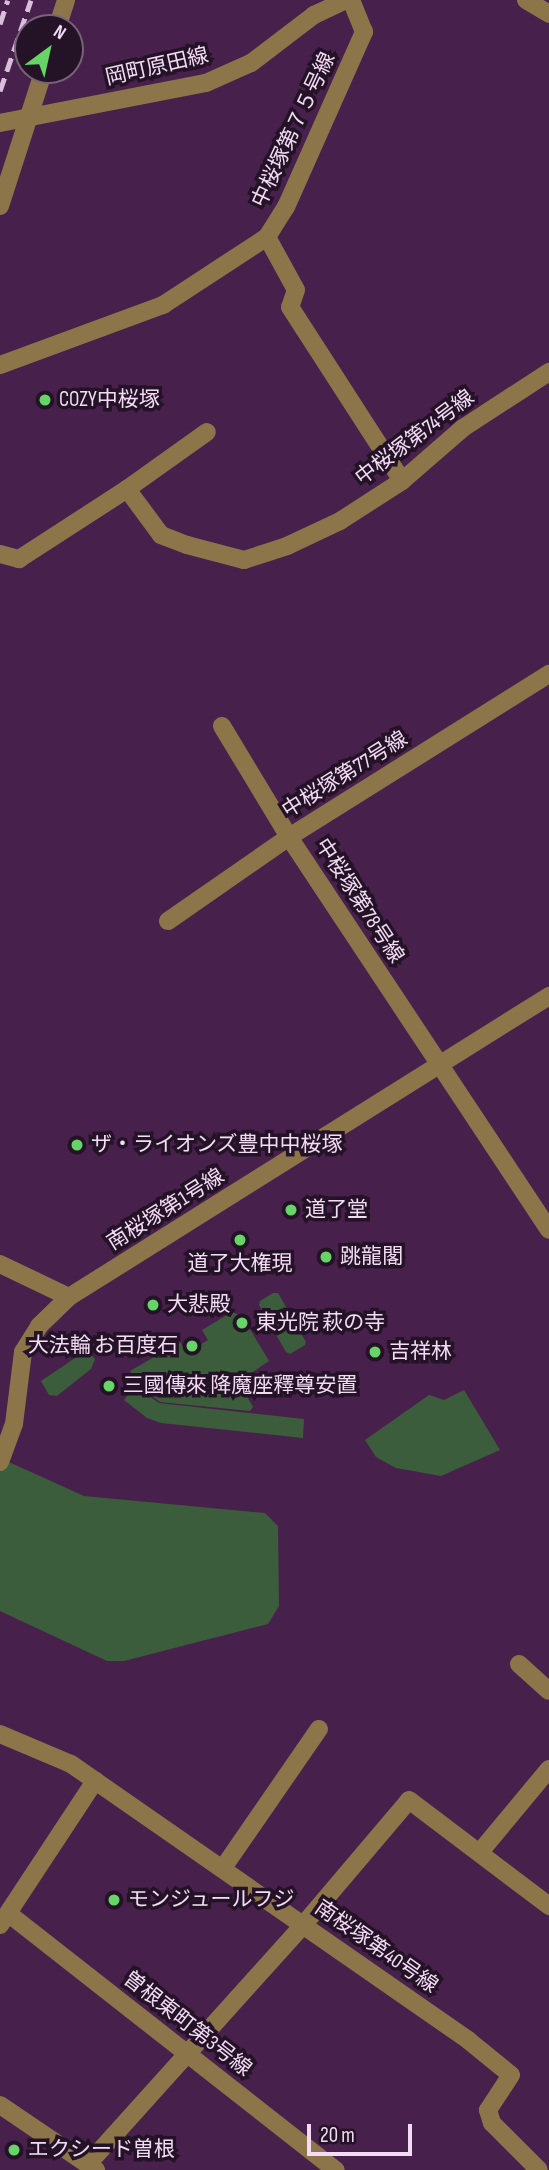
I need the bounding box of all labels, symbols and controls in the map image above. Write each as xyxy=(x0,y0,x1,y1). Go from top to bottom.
north arrow xyxy=(14,14,84,84)
text: N xyxy=(49,20,70,45)
street label: 岡町原田線 xyxy=(103,43,211,91)
street label: 中桜塚第７５号線 xyxy=(247,49,341,211)
street label: 中桜塚第74号線 xyxy=(351,385,479,491)
place label: COZY中桜塚 xyxy=(59,387,160,413)
marker: COZY中桜塚 xyxy=(37,392,53,408)
street label: 中桜塚第77号線 xyxy=(278,726,412,824)
street label: 中桜塚第78号線 xyxy=(309,834,409,968)
place label: ザ・ライオンズ豊中中桜塚 xyxy=(91,1132,343,1158)
marker: ザ・ライオンズ豊中中桜塚 xyxy=(69,1137,85,1153)
street label: 南桜塚第1号線 xyxy=(103,1164,229,1256)
place label: 道了堂 xyxy=(305,1197,368,1223)
marker: 道了堂 xyxy=(283,1202,299,1218)
marker: 道了大権現 xyxy=(232,1232,248,1248)
place label: 跳龍閣 xyxy=(340,1244,403,1270)
marker: 跳龍閣 xyxy=(318,1249,334,1265)
place label: 道了大権現 xyxy=(188,1251,292,1277)
place label: 大悲殿 xyxy=(167,1292,230,1318)
marker: 大悲殿 xyxy=(145,1297,161,1313)
place label: 東光院 萩の寺 xyxy=(256,1310,385,1336)
marker: 東光院 萩の寺 xyxy=(234,1315,250,1331)
place label: 大法輪 お百度石 xyxy=(28,1333,178,1359)
marker: 大法輪 お百度石 xyxy=(184,1338,200,1354)
place label: 吉祥林 xyxy=(389,1339,452,1365)
marker: 吉祥林 xyxy=(367,1344,383,1360)
place label: 三國傳來 降魔座釋尊安置 xyxy=(123,1373,357,1399)
marker: 三國傳來 降魔座釋尊安置 xyxy=(101,1378,117,1394)
place label: モンジュールフジ xyxy=(128,1887,296,1913)
marker: モンジュールフジ xyxy=(106,1892,122,1908)
street label: 南桜塚第40号線 xyxy=(310,1895,442,1999)
street label: 曽根東町第3号線 xyxy=(118,1966,256,2082)
scale bar xyxy=(311,2110,416,2154)
text: 20 m xyxy=(320,2123,355,2148)
place label: エクシード曽根 xyxy=(28,2137,175,2163)
marker: エクシード曽根 xyxy=(6,2142,22,2158)

